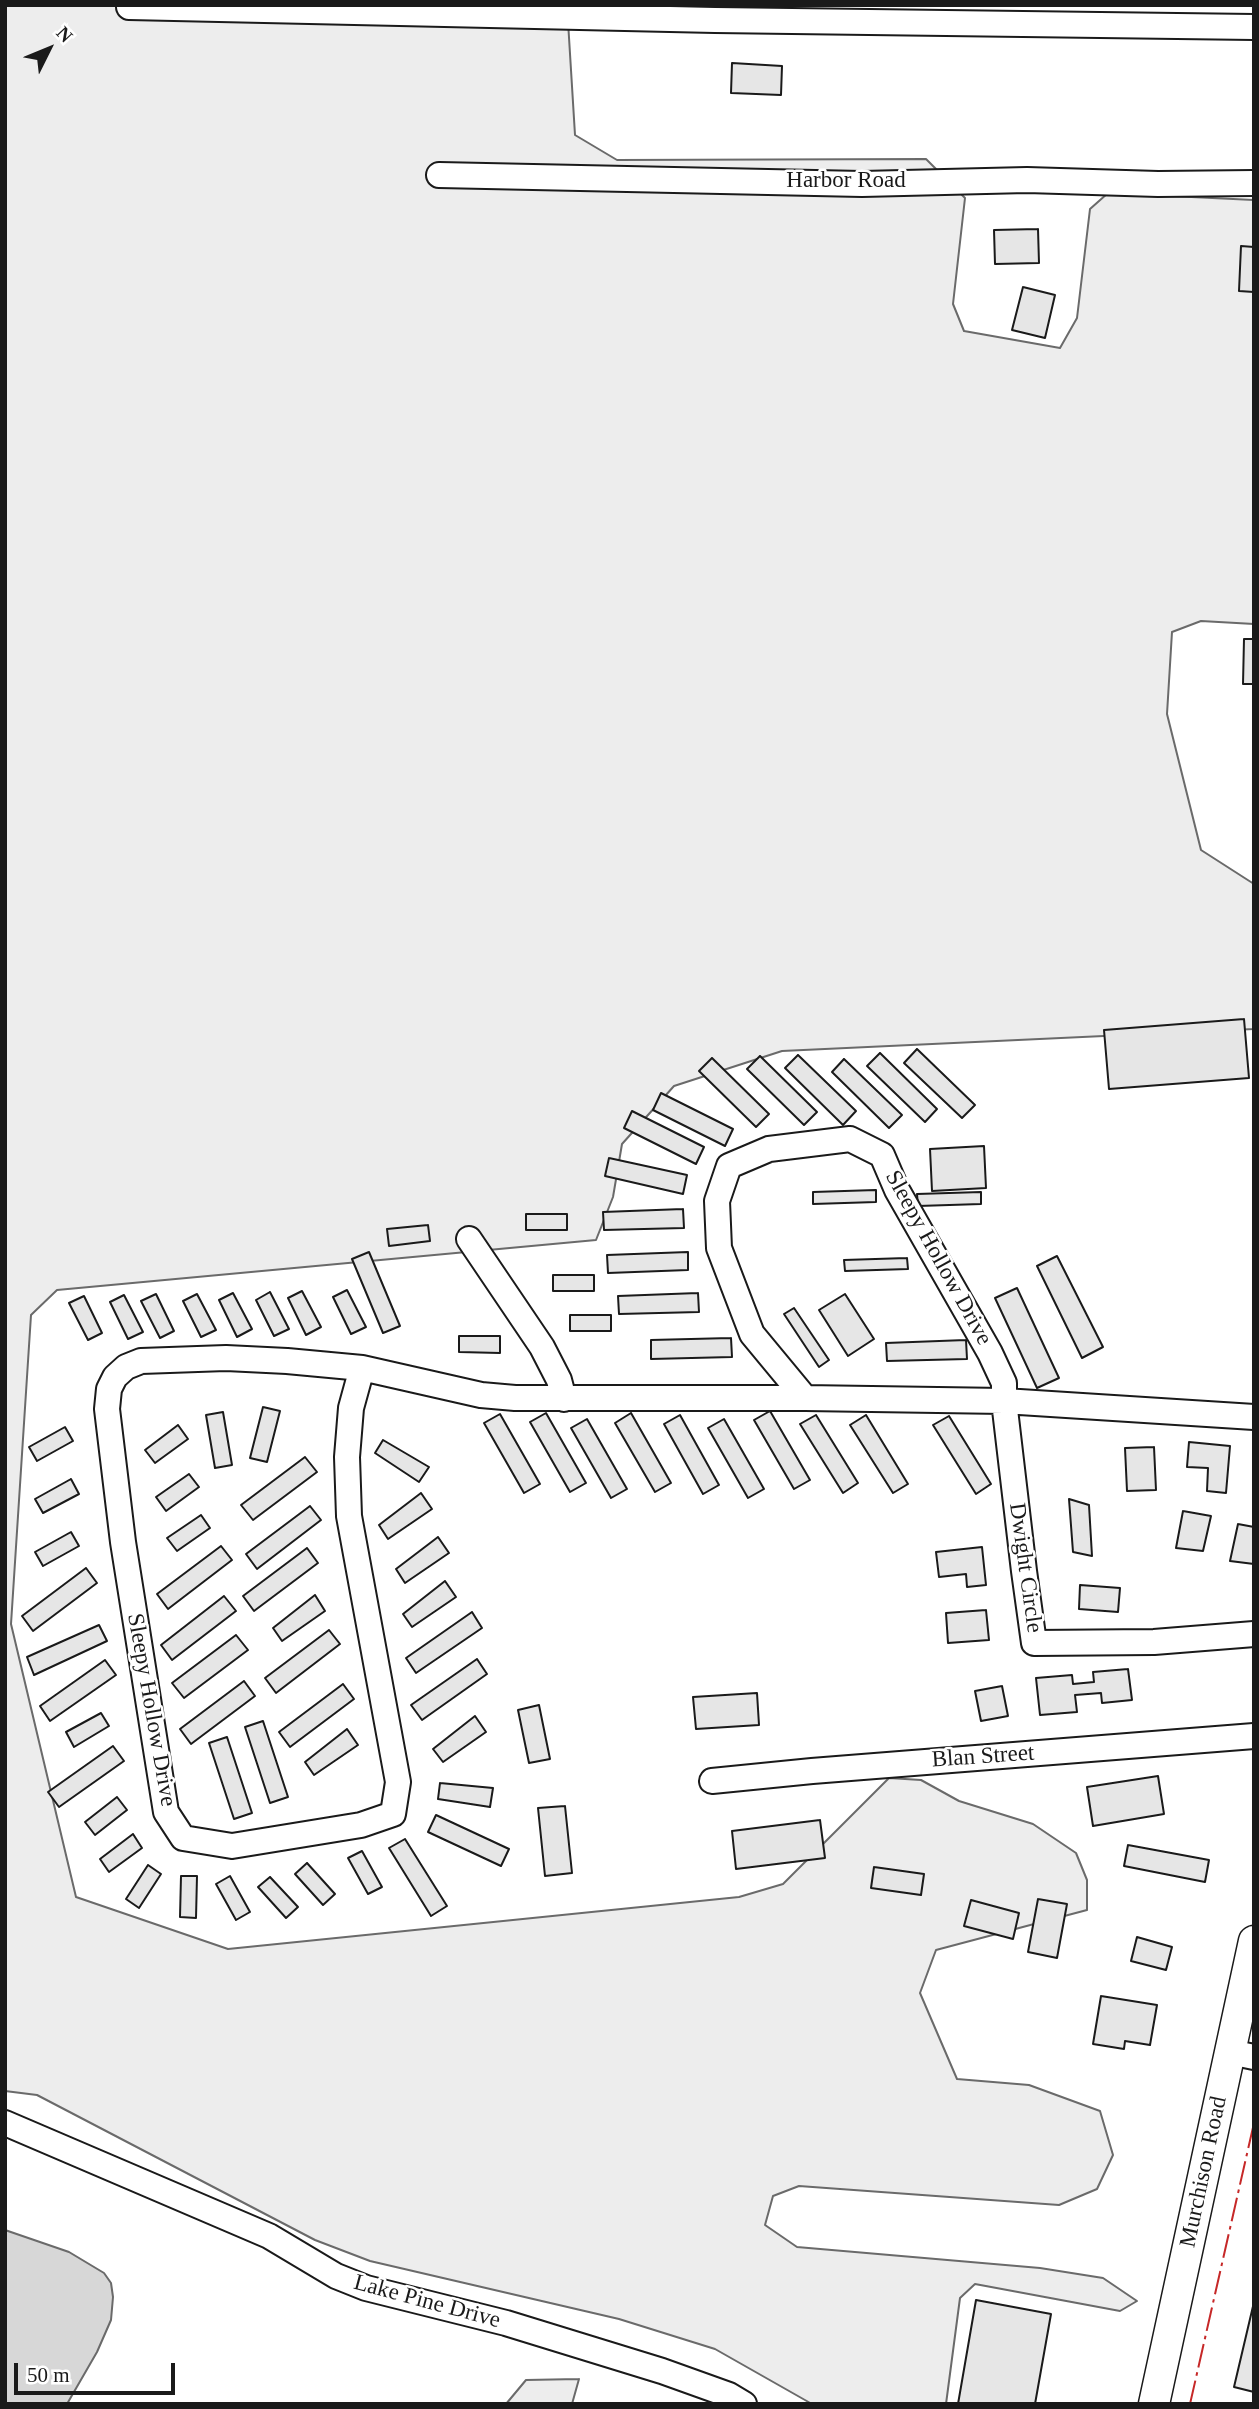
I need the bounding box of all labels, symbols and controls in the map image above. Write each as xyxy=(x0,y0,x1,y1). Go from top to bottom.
north arrow xyxy=(14,14,84,84)
text: N xyxy=(52,22,77,47)
street label: Harbor Road xyxy=(786,167,906,195)
street label: Sleepy Hollow Drive xyxy=(879,1166,997,1350)
street label: Dwight Circle xyxy=(1002,1501,1048,1635)
street label: Sleepy Hollow Drive xyxy=(120,1611,182,1809)
street label: Blan Street xyxy=(931,1740,1035,1774)
street label: Murchison Road xyxy=(1174,2094,1234,2250)
street label: Lake Pine Drive xyxy=(351,2269,503,2335)
scale bar xyxy=(18,2350,178,2394)
text: 50 m xyxy=(27,2363,70,2387)

